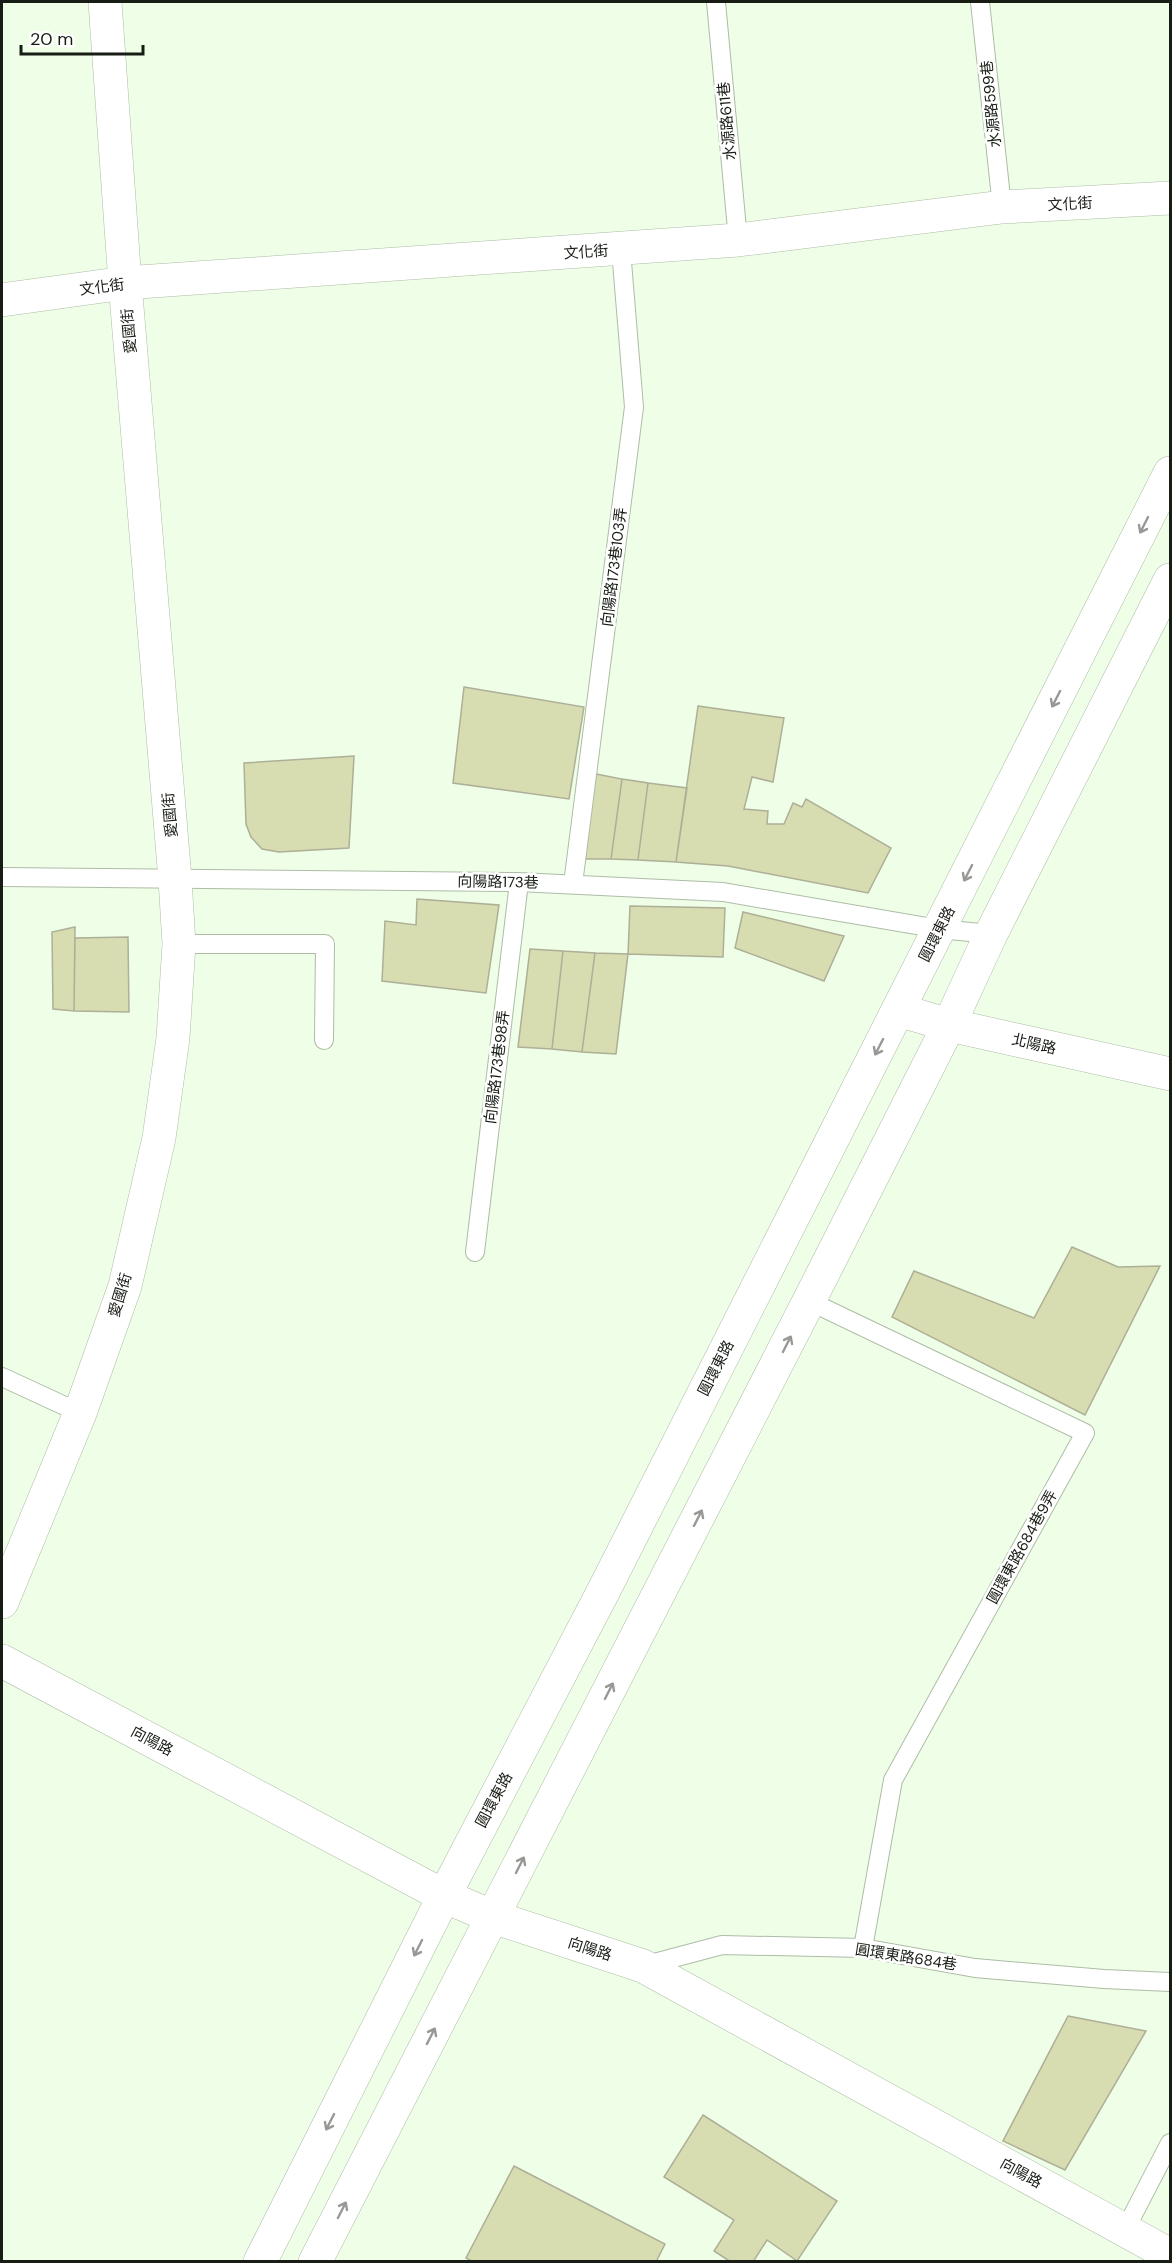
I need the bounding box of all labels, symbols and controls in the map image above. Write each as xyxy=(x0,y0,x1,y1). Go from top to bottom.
scale bar xyxy=(21,18,142,56)
text: 20 m xyxy=(30,27,73,51)
street label: 水源路599巷 xyxy=(976,59,1006,149)
street label: 水源路611巷 xyxy=(714,81,740,161)
street label: 文化街 xyxy=(1047,193,1093,215)
street label: 文化街 xyxy=(563,240,609,264)
street label: 文化街 xyxy=(78,274,126,300)
street label: 愛國街 xyxy=(117,308,141,354)
street label: 向陽路173巷103弄 xyxy=(597,506,631,628)
one-way arrow xyxy=(1138,516,1150,533)
one-way arrow xyxy=(1050,689,1061,707)
street label: 愛國街 xyxy=(158,792,182,838)
one-way arrow xyxy=(962,863,973,881)
street label: 向陽路173巷 xyxy=(457,871,539,893)
street label: 圓環東路 xyxy=(914,903,960,965)
street label: 向陽路173巷98弄 xyxy=(480,1009,514,1125)
street label: 北陽路 xyxy=(1010,1029,1058,1059)
one-way arrow xyxy=(873,1037,885,1055)
street label: 愛國街 xyxy=(104,1271,136,1319)
one-way arrow xyxy=(781,1336,793,1353)
street label: 圓環東路 xyxy=(693,1337,739,1399)
street label: 圓環東路684巷9弄 xyxy=(982,1487,1062,1607)
one-way arrow xyxy=(693,1509,704,1527)
one-way arrow xyxy=(603,1683,615,1700)
street label: 向陽路 xyxy=(127,1722,177,1760)
street label: 圓環東路 xyxy=(471,1769,517,1831)
one-way arrow xyxy=(515,1856,526,1874)
street label: 向陽路 xyxy=(566,1933,614,1965)
one-way arrow xyxy=(411,1939,423,1957)
street label: 圓環東路684巷 xyxy=(854,1939,958,1975)
one-way arrow xyxy=(426,2028,437,2046)
one-way arrow xyxy=(324,2113,335,2131)
street label: 向陽路 xyxy=(996,2153,1046,2193)
one-way arrow xyxy=(336,2201,348,2219)

